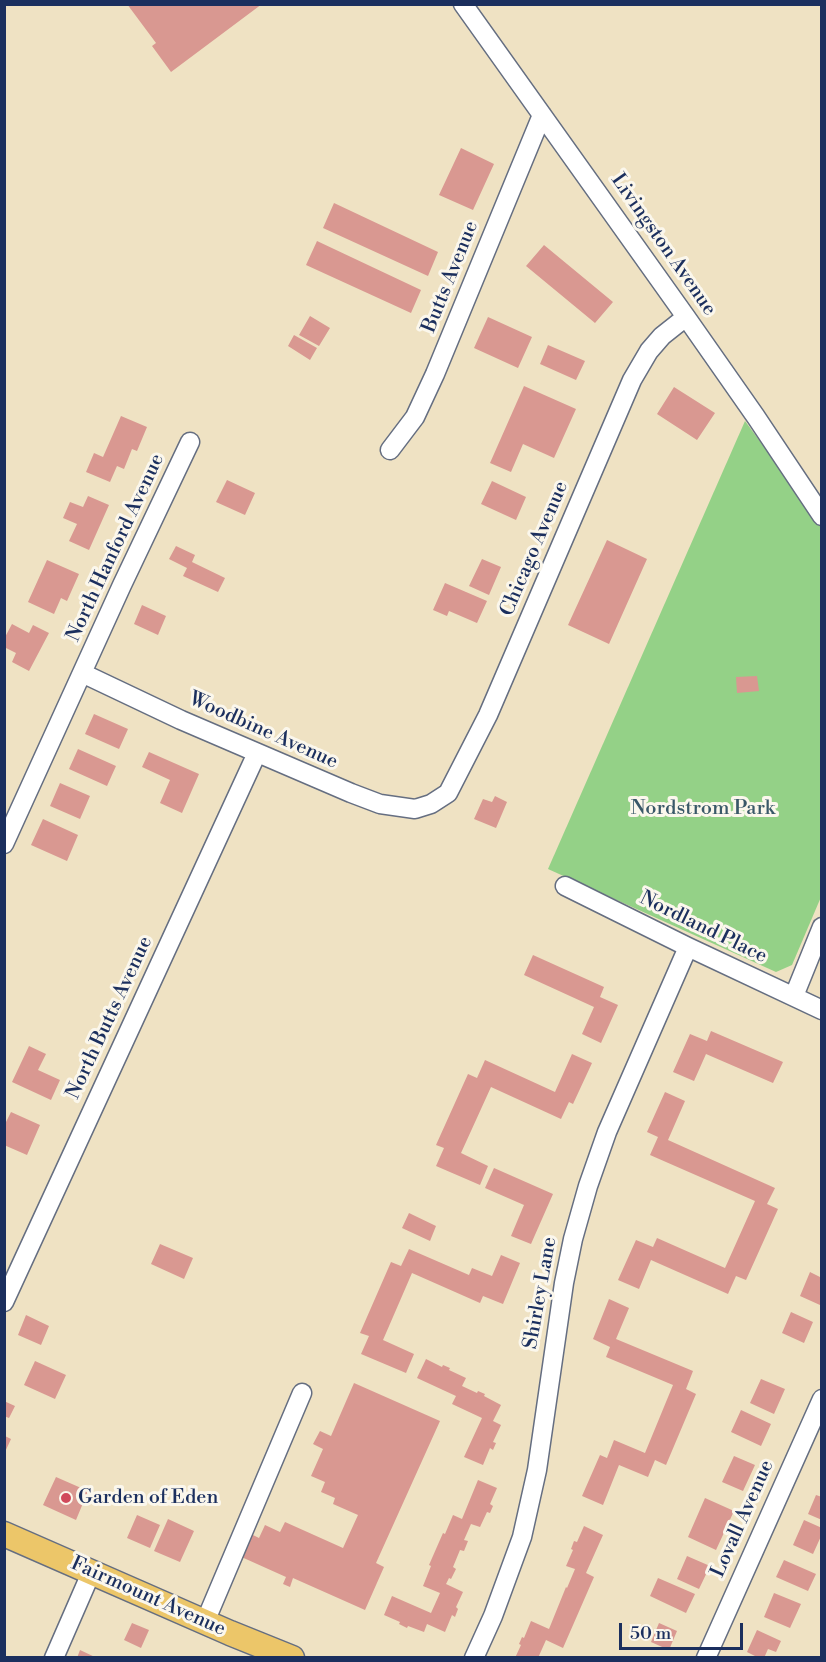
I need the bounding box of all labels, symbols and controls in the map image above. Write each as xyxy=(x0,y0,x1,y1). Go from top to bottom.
street label: Livingston Avenue xyxy=(605,169,721,321)
street label: Butts Avenue xyxy=(418,218,484,336)
street label: North Hanford Avenue xyxy=(62,450,170,646)
street label: Chicago Avenue xyxy=(496,478,574,620)
street label: Woodbine Avenue xyxy=(185,687,341,775)
park label: Nordstrom Park xyxy=(631,797,775,821)
street label: Nordland Place xyxy=(635,887,771,969)
street label: North Butts Avenue xyxy=(62,933,158,1103)
street label: Shirley Lane xyxy=(519,1235,563,1351)
street label: Lovall Avenue xyxy=(706,1457,780,1581)
place label: Garden of Eden xyxy=(78,1486,218,1510)
marker: Garden of Eden xyxy=(59,1491,73,1505)
street label: Fairmount Avenue xyxy=(67,1552,229,1642)
scale bar xyxy=(622,1611,746,1649)
text: 50 m xyxy=(630,1622,671,1645)

